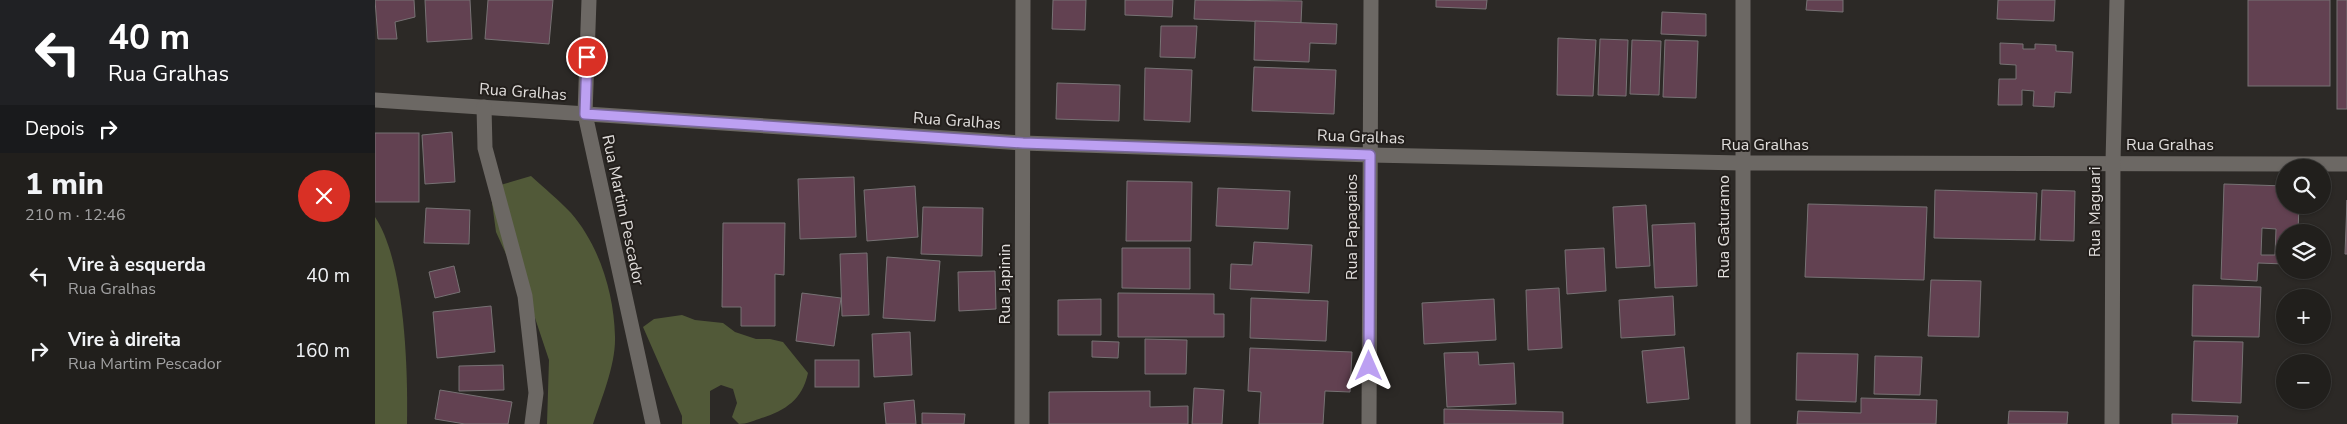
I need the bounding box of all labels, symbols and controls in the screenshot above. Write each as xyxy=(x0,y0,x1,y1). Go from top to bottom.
text: 40 m xyxy=(108,14,190,61)
icon: left xyxy=(25,20,90,85)
pin xyxy=(566,36,608,78)
icon: arrive xyxy=(573,43,601,71)
text: Rua Gralhas xyxy=(108,59,229,89)
street label: Rua Gralhas xyxy=(478,78,568,106)
street label: Rua Gralhas xyxy=(912,107,1002,135)
icon: right xyxy=(94,115,122,143)
text: Depois xyxy=(25,116,84,142)
street label: Rua Gralhas xyxy=(1317,124,1405,150)
street label: Rua Martim Pescador xyxy=(596,133,650,288)
street label: Rua Gralhas xyxy=(1721,134,1809,156)
street label: Rua Gralhas xyxy=(2126,134,2214,156)
map controls xyxy=(2276,159,2331,409)
button: search xyxy=(2276,159,2331,214)
text: 1 min xyxy=(25,164,104,205)
street label: Rua Maguari xyxy=(2084,167,2106,257)
button: close xyxy=(298,170,350,222)
street label: Rua Papagaios xyxy=(1341,174,1363,280)
street label: Rua Gaturamo xyxy=(1713,175,1735,279)
text: 210 m · 12:46 xyxy=(25,204,126,226)
button: layers xyxy=(2276,224,2331,279)
street label: Rua Japinin xyxy=(994,244,1016,324)
text: Vire à esquerda xyxy=(68,252,206,278)
icon: left xyxy=(25,262,53,290)
text: 40 m xyxy=(306,263,350,289)
text: Rua Gralhas xyxy=(68,278,156,300)
button: + xyxy=(2276,289,2331,344)
text: Vire à direita xyxy=(68,327,181,353)
icon: right xyxy=(25,337,53,365)
text: 160 m xyxy=(295,338,350,364)
position arrow xyxy=(1342,339,1394,391)
text: Rua Martim Pescador xyxy=(68,353,221,375)
button: − xyxy=(2276,354,2331,409)

